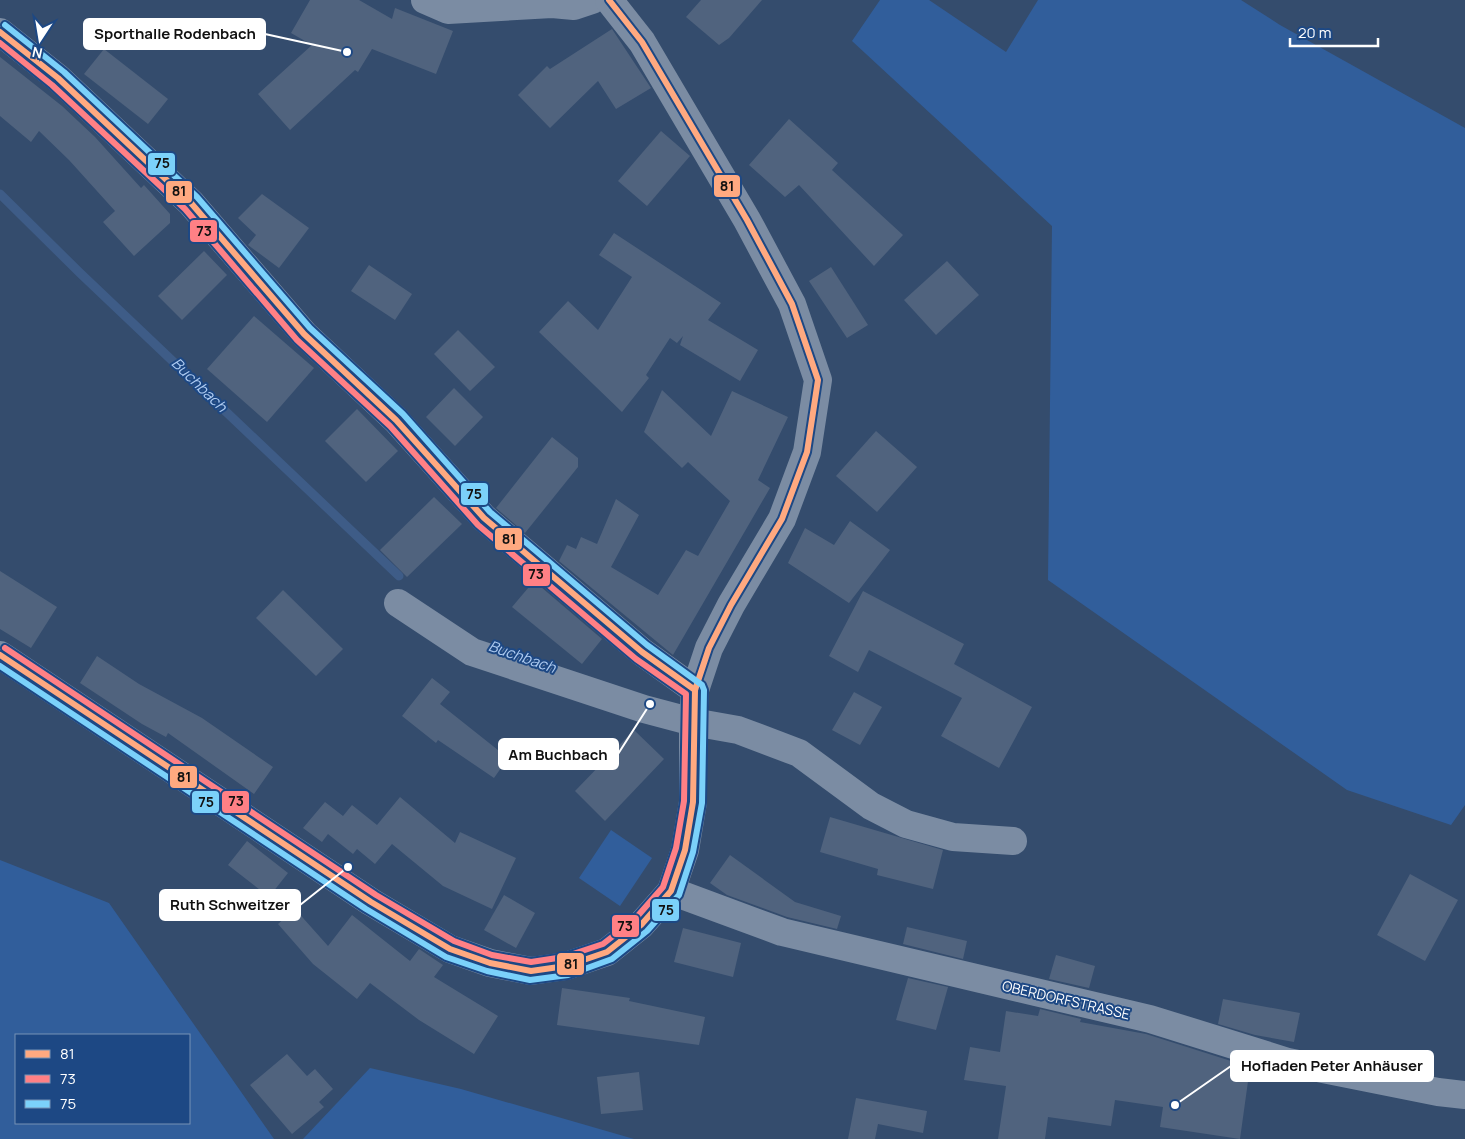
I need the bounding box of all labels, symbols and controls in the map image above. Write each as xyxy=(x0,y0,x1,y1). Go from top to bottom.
north arrow xyxy=(15,15,65,65)
scale bar xyxy=(1290,15,1378,47)
callout: Sporthalle Rodenbach xyxy=(84,19,265,49)
text: 20 m xyxy=(1298,22,1331,43)
text: Sporthalle Rodenbach xyxy=(94,23,256,44)
text: N xyxy=(30,43,44,64)
line badge: 75 xyxy=(147,152,176,176)
text: 75 xyxy=(154,153,170,172)
line badge: 81 xyxy=(713,174,741,198)
text: 81 xyxy=(720,176,734,195)
line badge: 81 xyxy=(165,180,193,204)
text: 81 xyxy=(172,181,186,200)
line badge: 73 xyxy=(189,219,218,243)
text: 73 xyxy=(196,221,212,240)
water label: Buchbach xyxy=(167,353,233,417)
line badge: 75 xyxy=(460,482,489,506)
text: 75 xyxy=(466,484,482,503)
line badge: 81 xyxy=(494,527,523,551)
text: 81 xyxy=(502,529,516,548)
line badge: 73 xyxy=(522,563,551,587)
text: 73 xyxy=(528,564,544,583)
water label: Buchbach xyxy=(486,635,560,678)
callout: Am Buchbach xyxy=(499,739,618,769)
text: Am Buchbach xyxy=(508,744,608,765)
line badge: 81 xyxy=(169,765,198,789)
text: 81 xyxy=(177,767,191,786)
line badge: 75 xyxy=(191,790,220,814)
line badge: 73 xyxy=(221,790,250,814)
text: 73 xyxy=(228,791,244,810)
text: 75 xyxy=(198,792,214,811)
callout: Ruth Schweitzer xyxy=(160,890,300,920)
text: Ruth Schweitzer xyxy=(170,894,290,915)
line badge: 75 xyxy=(651,898,680,922)
text: 75 xyxy=(658,900,674,919)
line badge: 73 xyxy=(611,914,640,938)
text: 73 xyxy=(617,916,633,935)
line badge: 81 xyxy=(556,952,585,976)
text: 81 xyxy=(564,954,578,973)
street label: OBERDORFSTRASSE xyxy=(1000,976,1132,1023)
legend xyxy=(15,1034,190,1124)
text: 81 xyxy=(60,1043,75,1064)
callout: Hofladen Peter Anhäuser xyxy=(1231,1051,1433,1081)
text: Hofladen Peter Anhäuser xyxy=(1241,1055,1423,1076)
text: 73 xyxy=(60,1068,76,1089)
text: 75 xyxy=(60,1093,76,1114)

